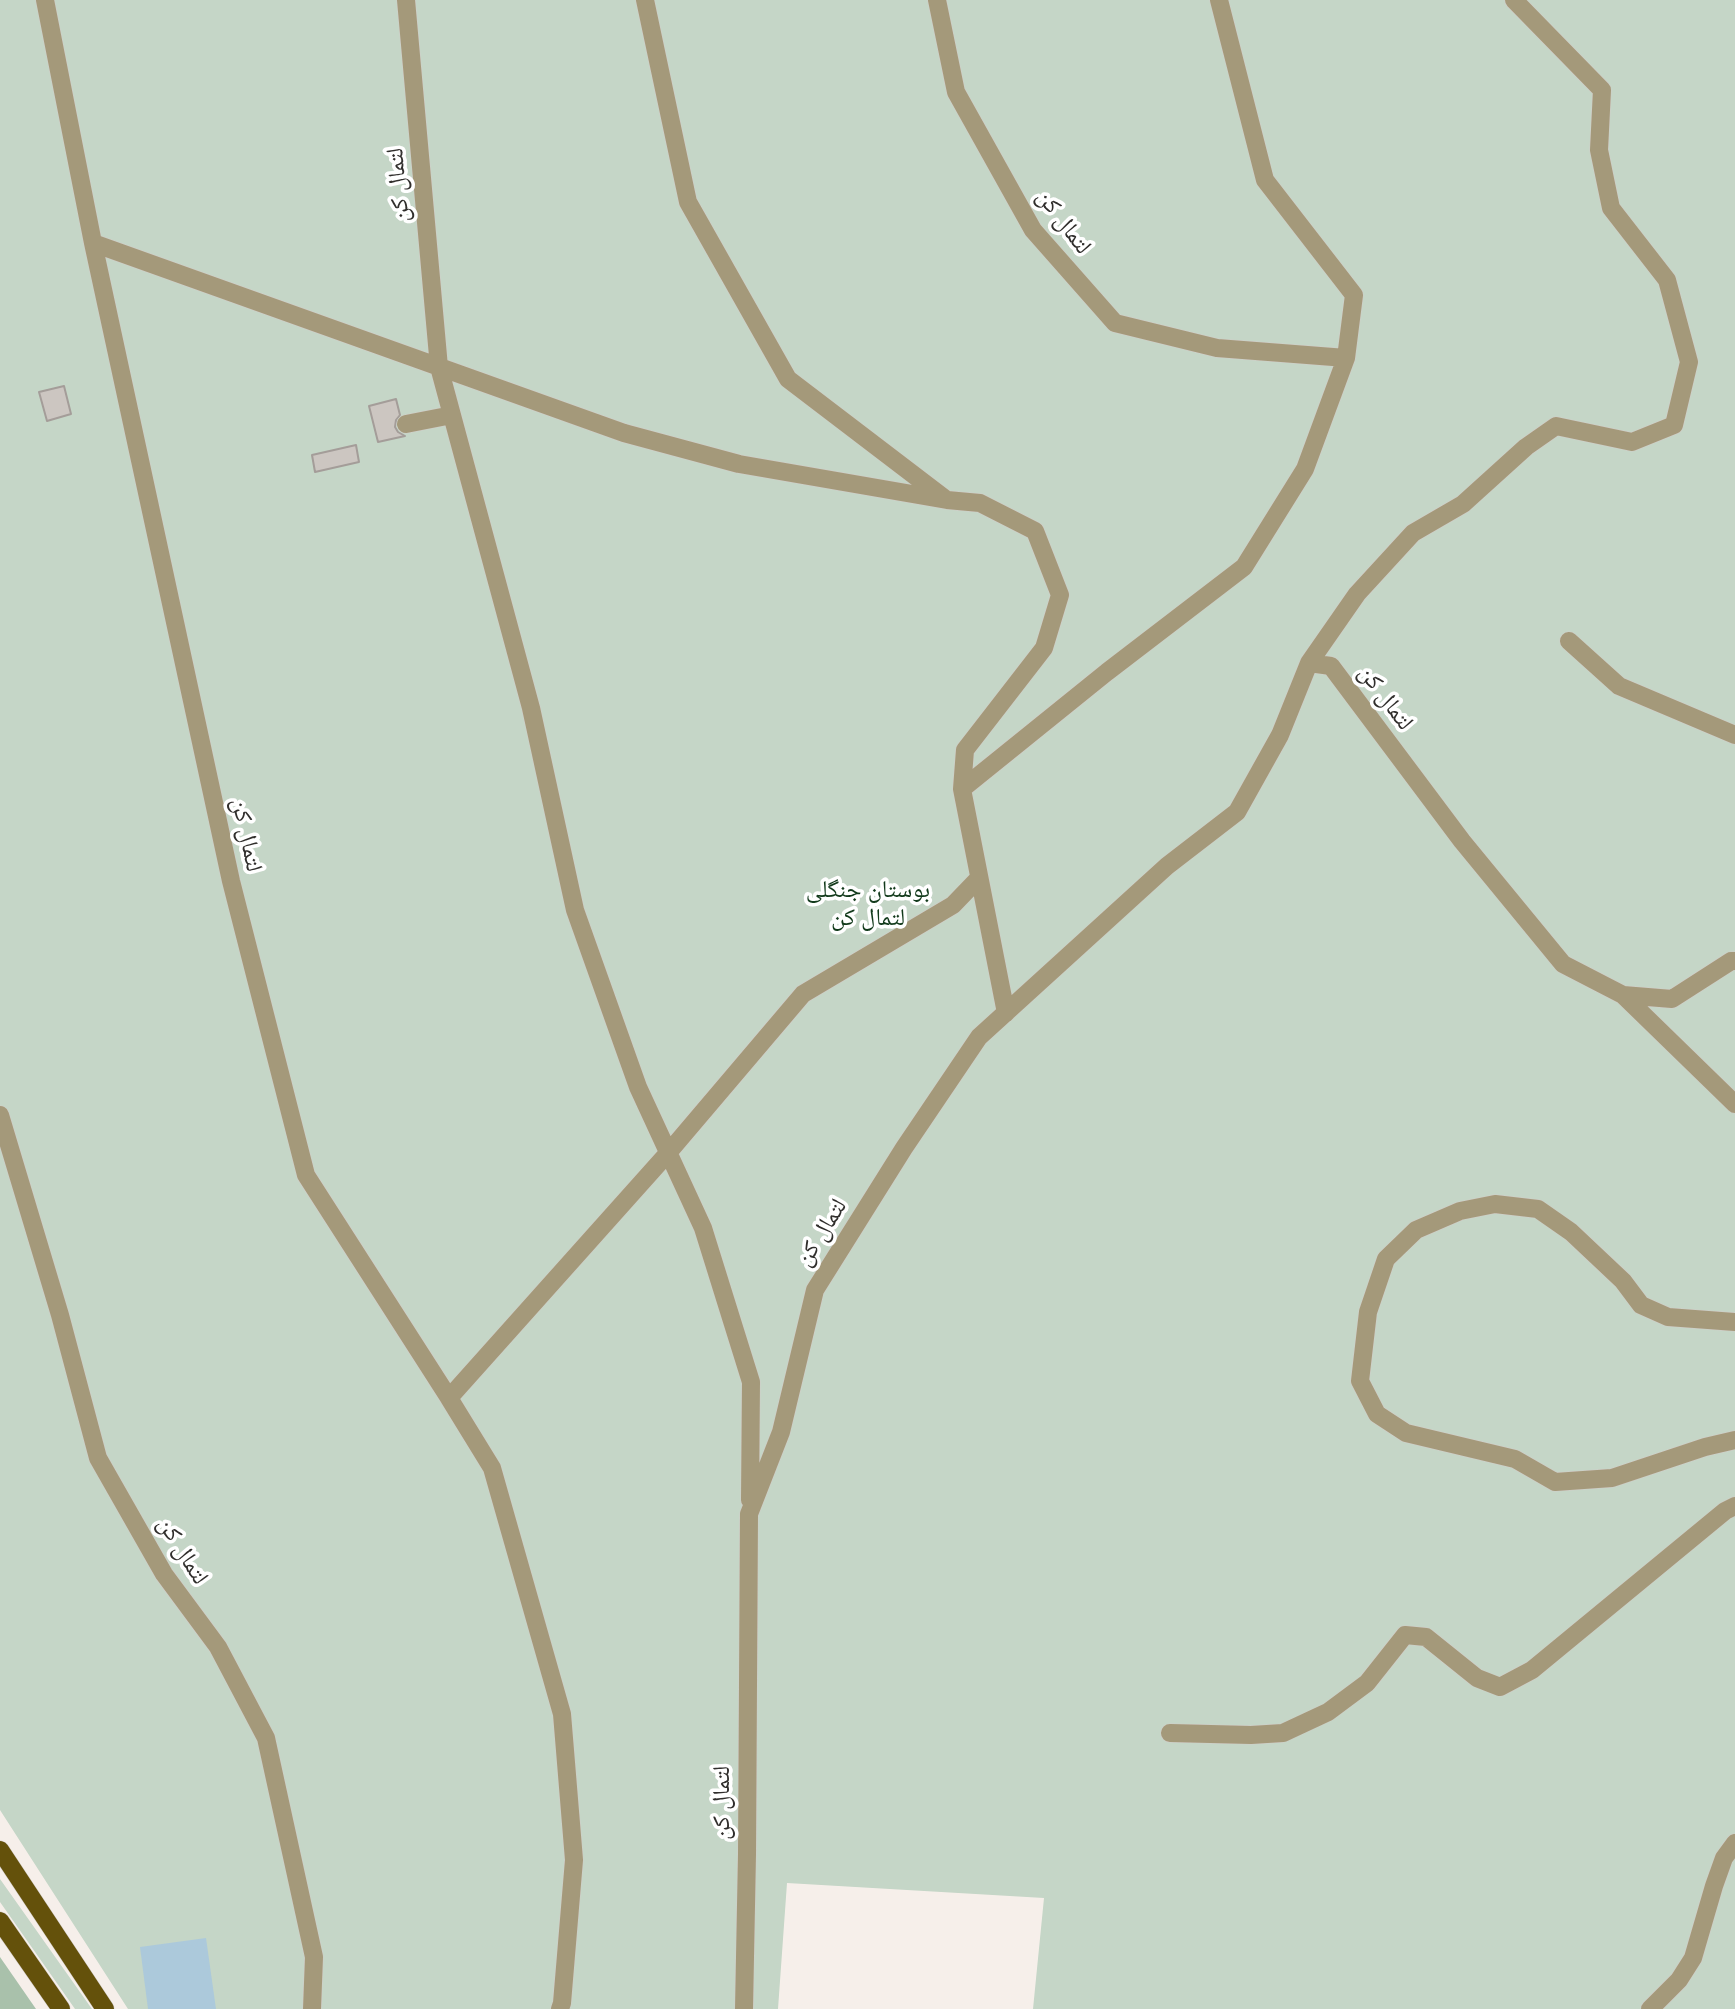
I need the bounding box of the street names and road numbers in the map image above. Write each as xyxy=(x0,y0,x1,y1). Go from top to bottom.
street label: لتمال کن xyxy=(381,147,417,223)
street label: لتمال کن xyxy=(1029,184,1097,260)
street label: لتمال کن xyxy=(1351,660,1419,736)
street label: لتمال کن xyxy=(224,796,268,874)
street label: لتمال کن xyxy=(790,1194,854,1272)
street label: لتمال کن xyxy=(150,1512,214,1590)
street label: لتمال کن xyxy=(709,1766,737,1840)

